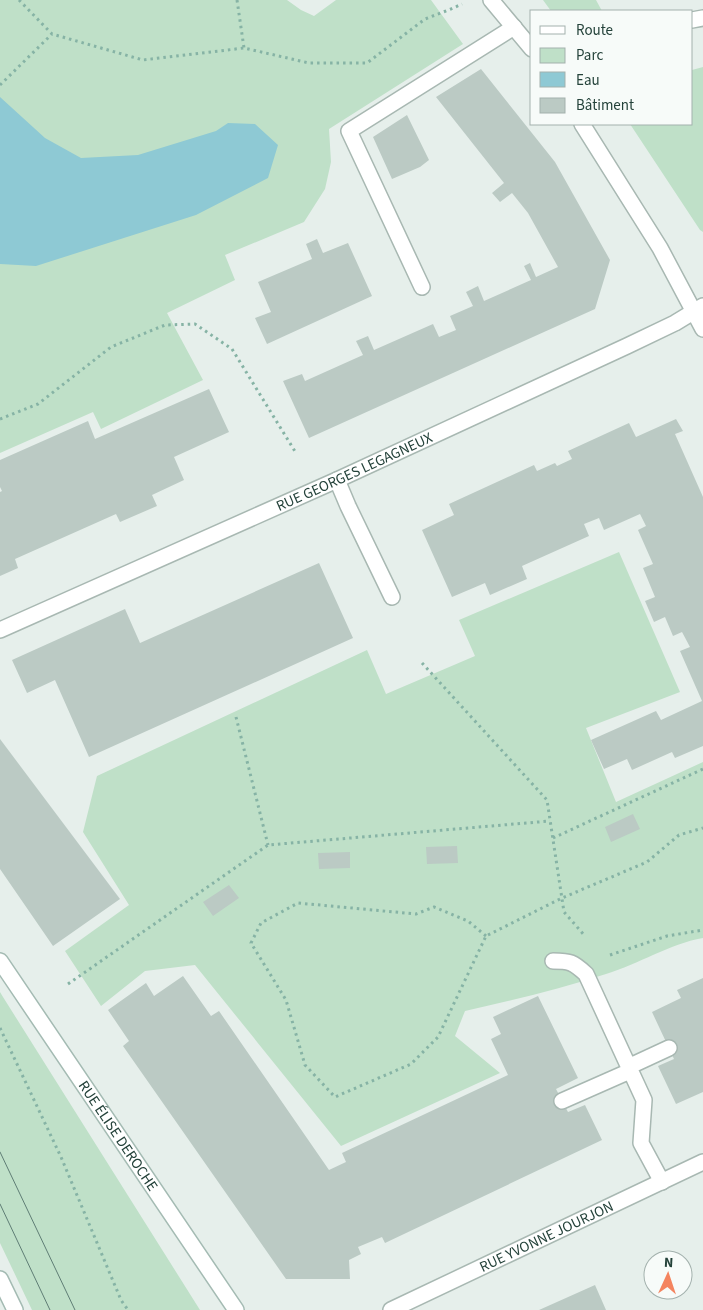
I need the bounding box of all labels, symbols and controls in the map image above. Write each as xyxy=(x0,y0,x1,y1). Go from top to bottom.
legend xyxy=(530,10,693,125)
text: Route xyxy=(576,20,613,41)
text: Parc xyxy=(576,45,603,66)
text: Eau xyxy=(576,70,600,91)
text: Bâtiment xyxy=(576,95,634,116)
street label: RUE GEORGES LEGAGNEUX xyxy=(273,427,436,516)
street label: RUE ÉLISE DEROCHE xyxy=(73,1076,163,1195)
street label: RUE YVONNE JOURJON xyxy=(476,1195,617,1277)
north arrow xyxy=(643,1250,693,1300)
text: N xyxy=(663,1253,674,1273)

